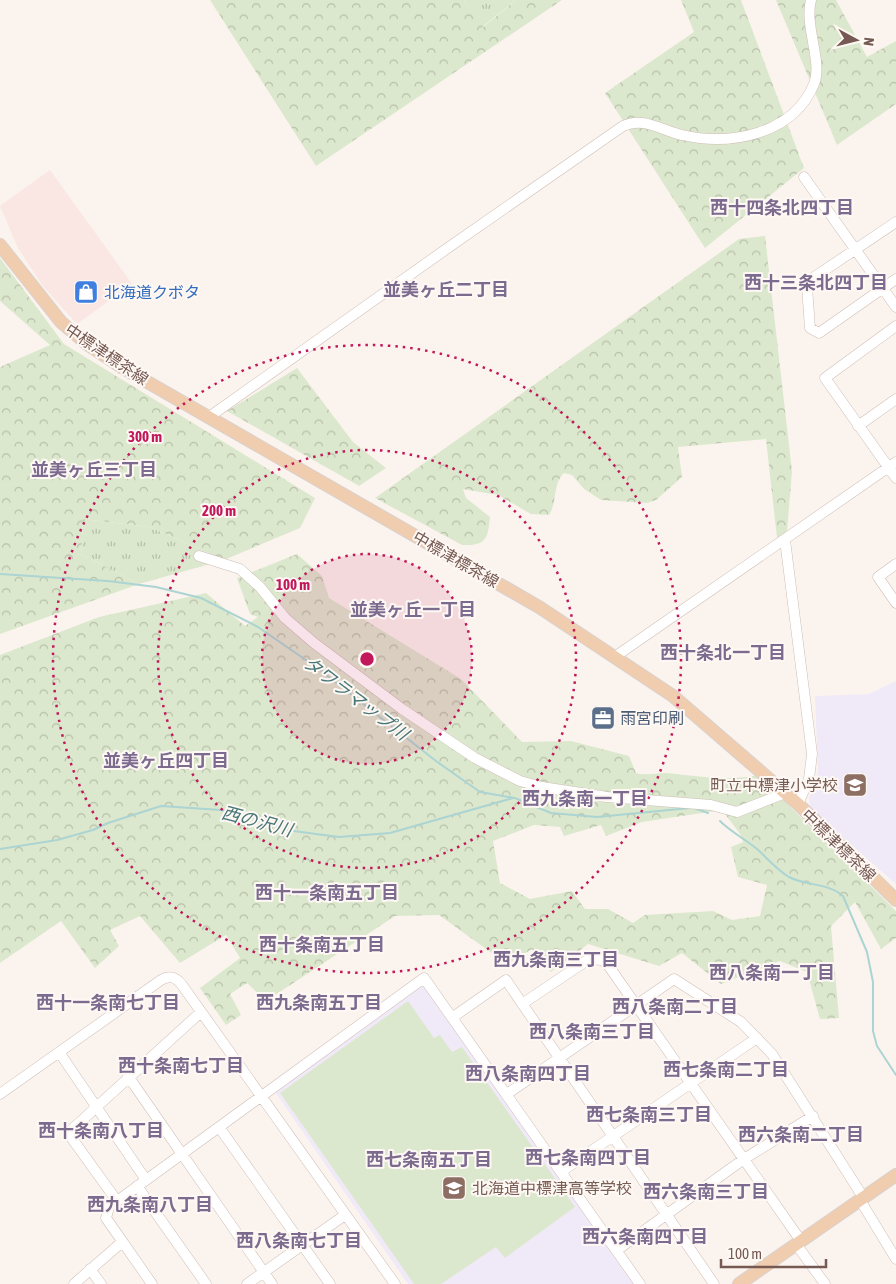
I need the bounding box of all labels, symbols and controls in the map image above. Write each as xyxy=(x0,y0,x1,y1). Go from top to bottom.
north arrow xyxy=(831,15,881,65)
text: N xyxy=(860,37,877,47)
district label: 西十四条北四丁目 xyxy=(710,197,854,218)
district label: 西十三条北四丁目 xyxy=(744,272,888,293)
shop icon: 北海道クボタ xyxy=(73,279,99,305)
district label: 並美ヶ丘二丁目 xyxy=(383,279,509,300)
place label: 北海道クボタ xyxy=(104,283,200,301)
street label: 中標津標茶線 xyxy=(62,320,152,388)
text: 300 m xyxy=(128,428,162,445)
district label: 並美ヶ丘三丁目 xyxy=(31,459,157,480)
text: 200 m xyxy=(202,502,236,519)
street label: 中標津標茶線 xyxy=(410,527,502,591)
text: 100 m xyxy=(276,576,310,593)
district label: 並美ヶ丘一丁目 xyxy=(350,599,476,620)
district label: 西十条北一丁目 xyxy=(660,642,786,663)
centre of rings xyxy=(358,650,376,668)
water label: タワラマップ川 xyxy=(299,652,414,746)
office icon: 雨宮印刷 xyxy=(590,705,616,731)
place label: 雨宮印刷 xyxy=(620,709,684,727)
district label: 並美ヶ丘四丁目 xyxy=(103,750,229,771)
school or university icon: 町立中標津小学校 xyxy=(842,772,868,798)
place label: 町立中標津小学校 xyxy=(710,776,838,794)
district label: 西九条南一丁目 xyxy=(522,788,648,809)
water label: 西の沢川 xyxy=(220,802,296,841)
street label: 中標津標茶線 xyxy=(798,805,880,885)
district label: 西十一条南五丁目 xyxy=(255,882,399,903)
district label: 西十条南五丁目 xyxy=(259,934,385,955)
district label: 西九条南三丁目 xyxy=(493,949,619,970)
district label: 西八条南一丁目 xyxy=(709,962,835,983)
district label: 西十一条南七丁目 xyxy=(36,992,180,1013)
district label: 西九条南五丁目 xyxy=(256,992,382,1013)
district label: 西八条南二丁目 xyxy=(612,996,738,1017)
district label: 西八条南三丁目 xyxy=(529,1021,655,1042)
district label: 西十条南七丁目 xyxy=(118,1055,244,1076)
district label: 西七条南二丁目 xyxy=(663,1059,789,1080)
district label: 西八条南四丁目 xyxy=(465,1063,591,1084)
district label: 西七条南三丁目 xyxy=(586,1104,712,1125)
district label: 西十条南八丁目 xyxy=(38,1120,164,1141)
district label: 西六条南二丁目 xyxy=(738,1124,864,1145)
district label: 西七条南四丁目 xyxy=(525,1147,651,1168)
district label: 西七条南五丁目 xyxy=(366,1149,492,1170)
school or university icon: 北海道中標津高等学校 xyxy=(441,1175,467,1201)
place label: 北海道中標津高等学校 xyxy=(472,1179,632,1197)
district label: 西六条南三丁目 xyxy=(643,1181,769,1202)
district label: 西九条南八丁目 xyxy=(87,1194,213,1215)
district label: 西六条南四丁目 xyxy=(582,1226,708,1247)
district label: 西八条南七丁目 xyxy=(236,1230,362,1251)
scale bar xyxy=(721,1236,826,1268)
text: 100 m xyxy=(728,1245,762,1262)

